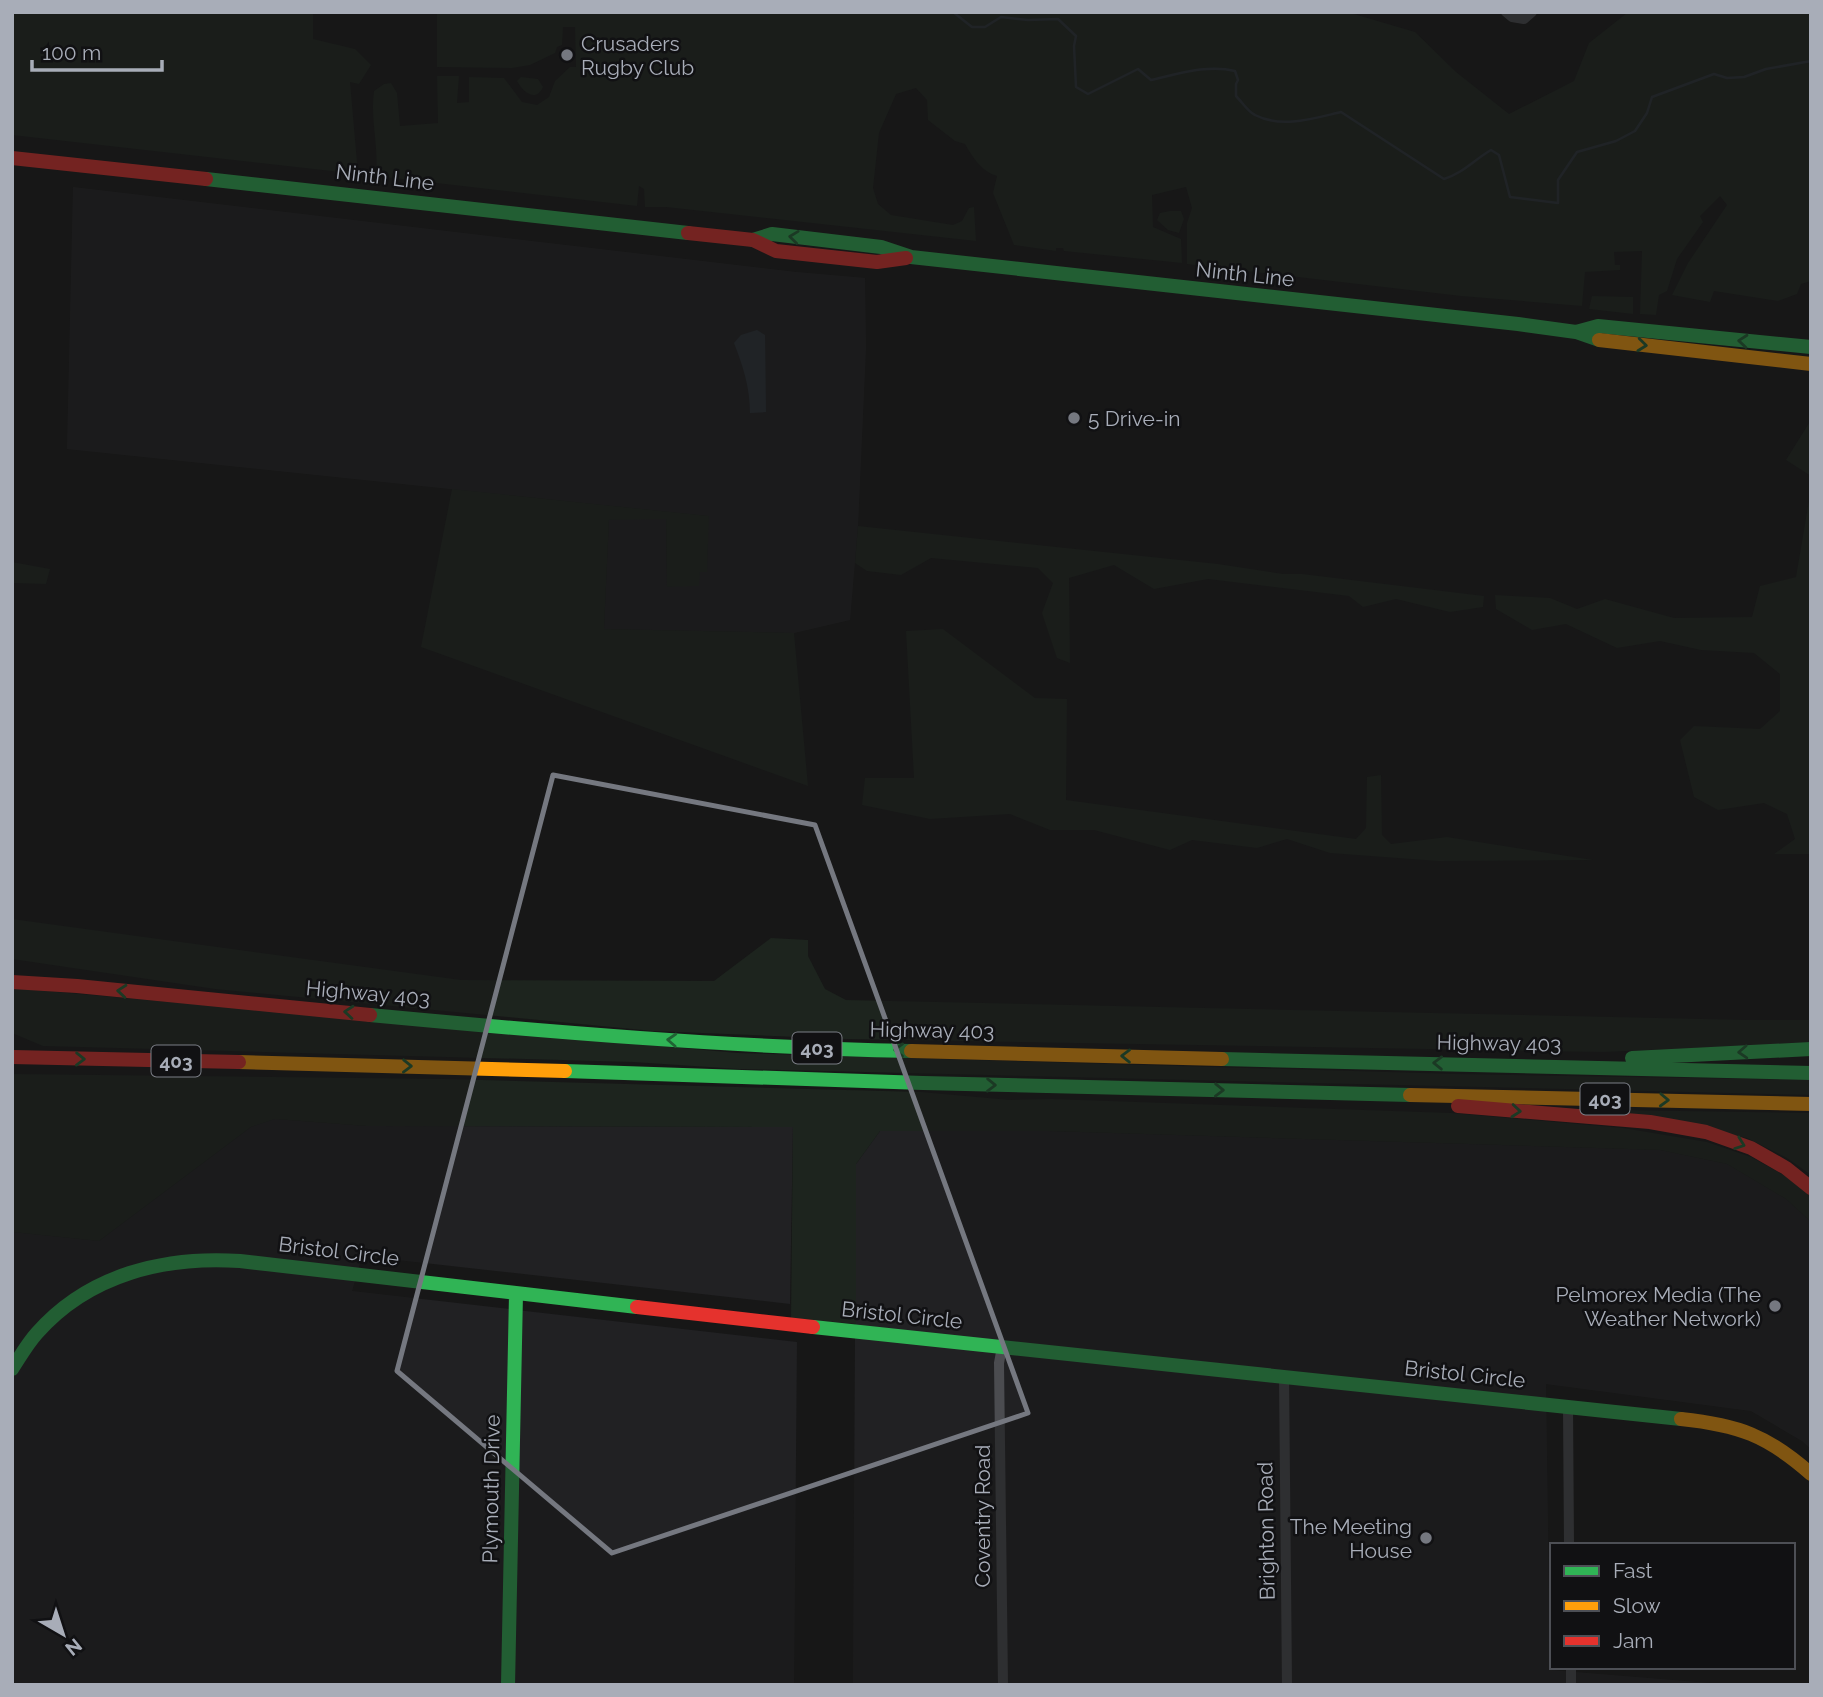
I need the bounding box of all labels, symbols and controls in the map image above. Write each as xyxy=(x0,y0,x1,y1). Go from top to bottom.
scale bar xyxy=(32,28,161,72)
place label: Crusaders Rugby Club xyxy=(581,31,694,80)
text: 100 m xyxy=(42,40,101,65)
marker: Crusaders Rugby Club xyxy=(559,47,575,63)
street label: Ninth Line xyxy=(334,159,436,195)
one-way arrow xyxy=(788,229,800,244)
street label: Ninth Line xyxy=(1194,256,1296,292)
one-way arrow xyxy=(1737,334,1748,349)
one-way arrow xyxy=(1636,338,1648,353)
place label: 5 Drive-in xyxy=(1088,406,1181,431)
marker: 5 Drive-in xyxy=(1066,410,1082,426)
street label: Highway 403 xyxy=(305,975,431,1011)
one-way arrow xyxy=(116,984,127,999)
one-way arrow xyxy=(343,1005,354,1020)
street label: Highway 403 xyxy=(869,1016,995,1044)
street label: Highway 403 xyxy=(1436,1029,1562,1057)
road number: 403 xyxy=(792,1032,842,1064)
one-way arrow xyxy=(666,1033,677,1048)
one-way arrow xyxy=(893,1043,904,1058)
one-way arrow xyxy=(1737,1044,1748,1059)
road number: 403 xyxy=(152,1046,200,1077)
one-way arrow xyxy=(1121,1048,1131,1064)
one-way arrow xyxy=(76,1051,86,1067)
one-way arrow xyxy=(1432,1055,1443,1071)
one-way arrow xyxy=(402,1059,413,1074)
one-way arrow xyxy=(986,1077,997,1092)
one-way arrow xyxy=(1213,1083,1224,1098)
road number: 403 xyxy=(1580,1084,1630,1114)
one-way arrow xyxy=(1659,1093,1670,1108)
one-way arrow xyxy=(1510,1103,1521,1118)
one-way arrow xyxy=(1733,1136,1745,1150)
street label: Bristol Circle xyxy=(277,1231,401,1271)
place label: Pelmorex Media (The Weather Network) xyxy=(1555,1282,1761,1331)
street label: Bristol Circle xyxy=(840,1296,964,1334)
marker: Pelmorex Media (The Weather Network) xyxy=(1767,1298,1783,1314)
street label: Bristol Circle xyxy=(1403,1355,1527,1393)
street label: Plymouth Drive xyxy=(477,1414,505,1564)
street label: Coventry Road xyxy=(970,1445,995,1587)
street label: Brighton Road xyxy=(1252,1462,1280,1600)
place label: The Meeting House xyxy=(1290,1514,1412,1563)
marker: The Meeting House xyxy=(1418,1530,1434,1546)
legend xyxy=(1550,1543,1795,1669)
text: Fast xyxy=(1613,1558,1653,1583)
text: Slow xyxy=(1613,1593,1661,1618)
north arrow xyxy=(28,1599,98,1669)
text: Jam xyxy=(1613,1628,1654,1653)
text: N xyxy=(61,1634,86,1660)

